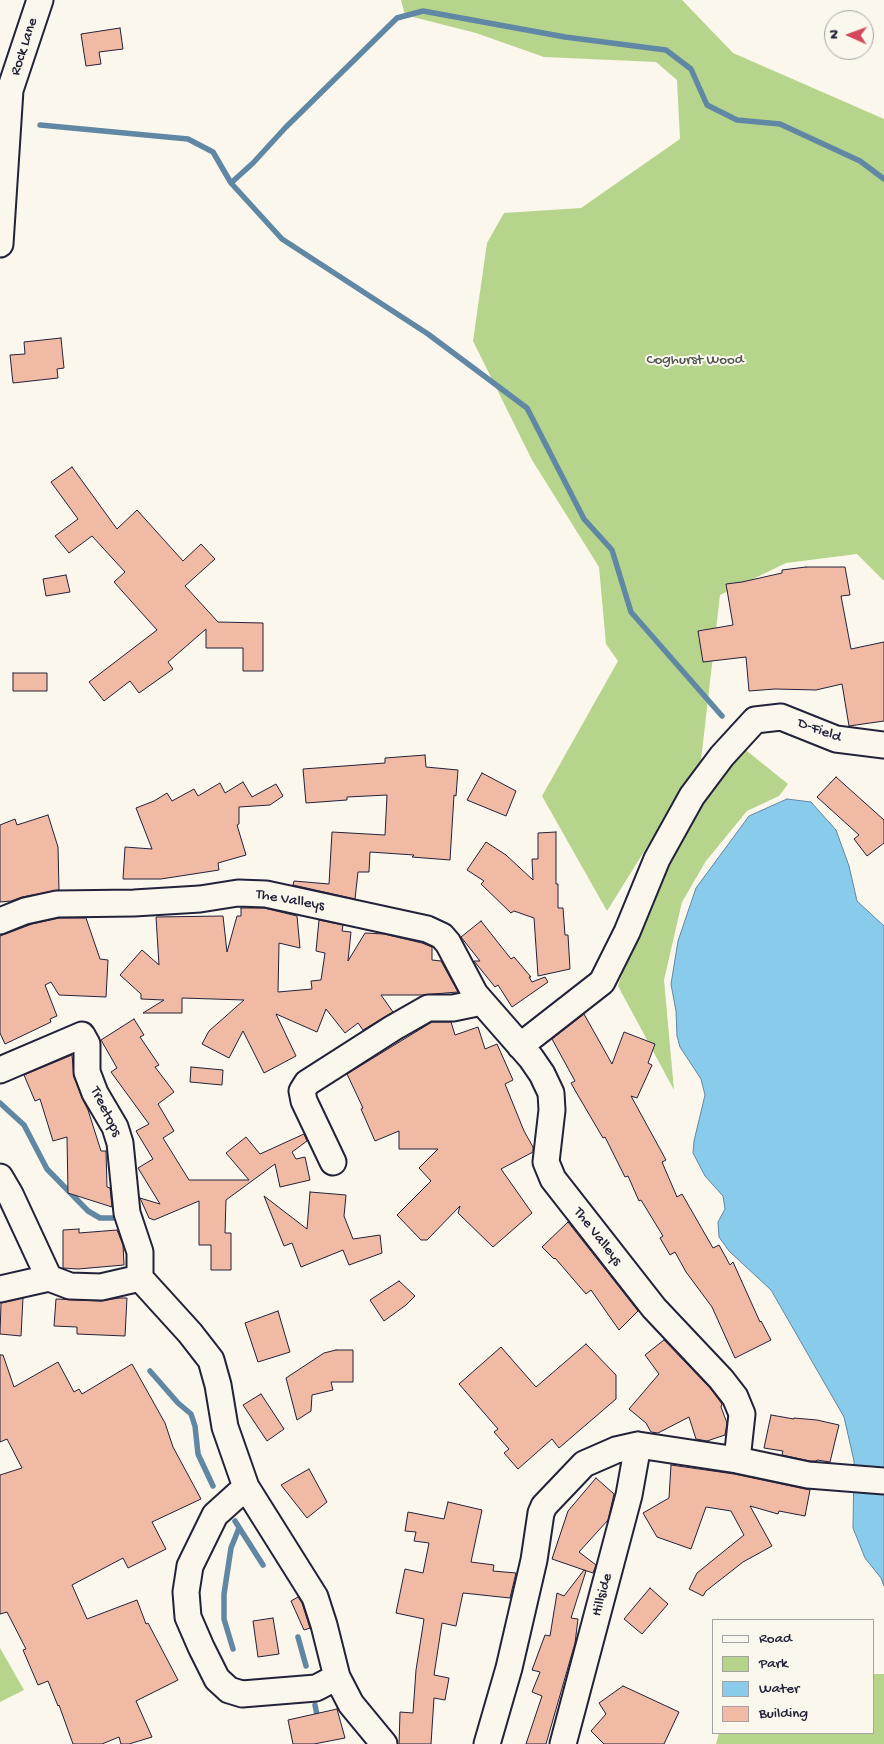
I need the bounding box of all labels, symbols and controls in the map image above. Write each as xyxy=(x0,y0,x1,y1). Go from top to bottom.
north arrow xyxy=(824,10,874,60)
street label: Rock Lane xyxy=(7,16,43,78)
text: N xyxy=(826,30,843,39)
park label: Coghurst Wood xyxy=(646,352,744,370)
street label: D-Field xyxy=(795,715,843,747)
street label: The Valleys xyxy=(254,886,326,916)
street label: Treetops xyxy=(85,1084,125,1140)
street label: The Valleys xyxy=(569,1204,625,1270)
street label: Hillside xyxy=(589,1572,617,1618)
legend xyxy=(712,1619,874,1734)
text: Road xyxy=(759,1630,792,1648)
text: Park xyxy=(759,1655,788,1673)
text: Water xyxy=(759,1680,799,1698)
text: Building xyxy=(759,1705,808,1723)

